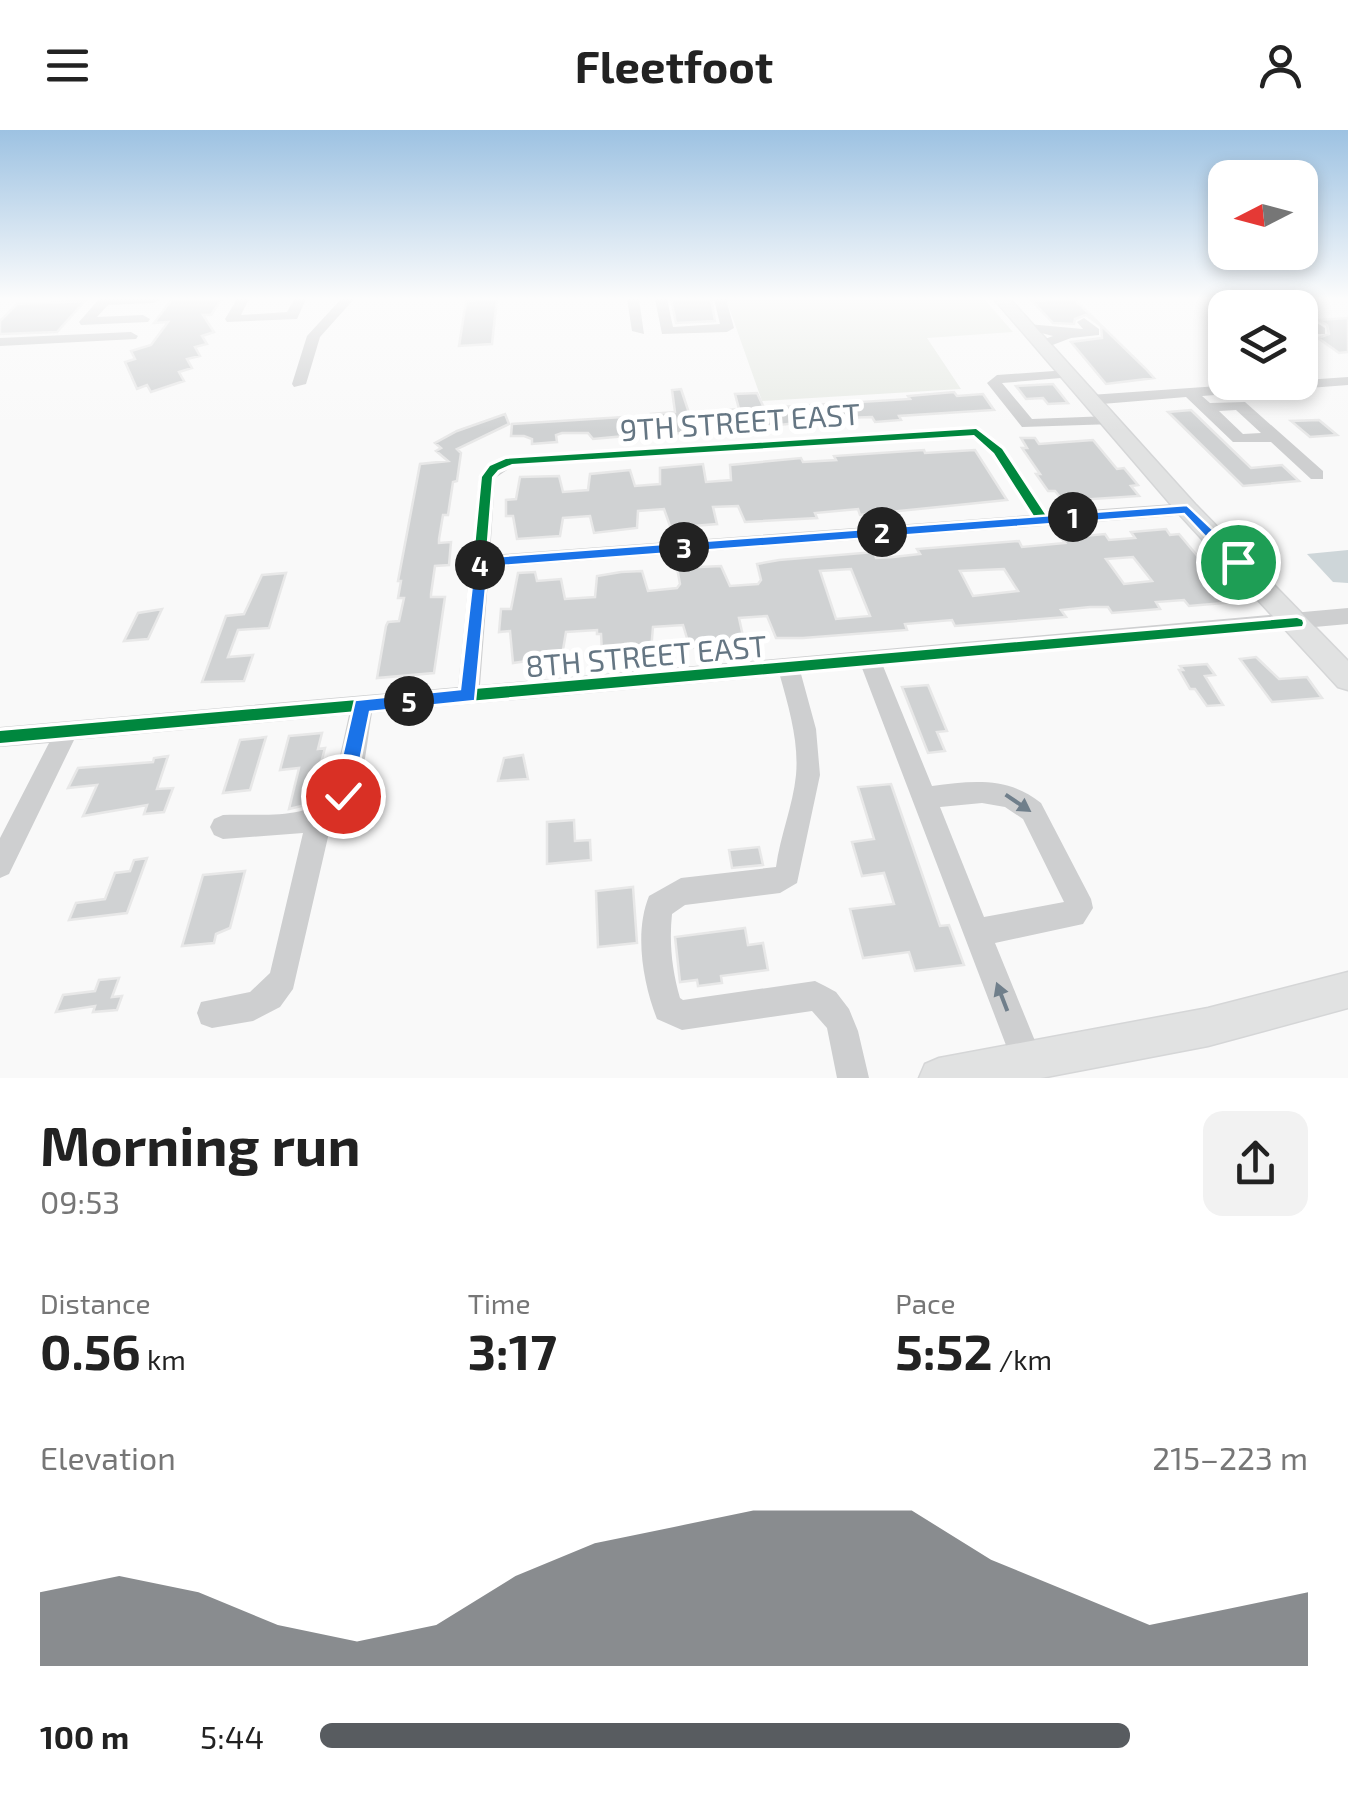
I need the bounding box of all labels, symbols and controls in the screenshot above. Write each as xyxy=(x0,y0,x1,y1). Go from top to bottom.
icon: menu xyxy=(40,38,95,93)
text: Fleetfoot xyxy=(575,38,773,92)
icon: person xyxy=(1253,38,1308,93)
north arrow xyxy=(1208,160,1318,270)
map controls xyxy=(1208,160,1318,400)
button: layers xyxy=(1208,290,1318,400)
street label: 9TH STREET EAST xyxy=(619,395,861,447)
pin: 1 xyxy=(1048,492,1098,542)
text: 1 xyxy=(1067,500,1079,534)
pin: 2 xyxy=(857,507,907,557)
text: 2 xyxy=(874,515,890,549)
pin xyxy=(1196,520,1281,605)
pin: 3 xyxy=(659,522,709,572)
text: 3 xyxy=(676,530,692,564)
icon: arrive xyxy=(1211,535,1266,590)
pin: 4 xyxy=(455,540,505,590)
text: 4 xyxy=(471,548,489,582)
street label: 8TH STREET EAST xyxy=(524,627,768,683)
pin: 5 xyxy=(384,676,434,726)
text: 5 xyxy=(401,684,417,718)
pin xyxy=(301,754,386,839)
icon: check xyxy=(316,769,371,824)
one-way arrow xyxy=(1005,793,1031,812)
one-way arrow xyxy=(994,982,1010,1012)
text: Morning run xyxy=(40,1111,361,1177)
button: share xyxy=(1203,1111,1308,1216)
text: 09:53 xyxy=(40,1182,120,1220)
text: Distance xyxy=(40,1286,151,1320)
text: Time xyxy=(468,1286,530,1320)
text: Pace xyxy=(895,1286,956,1320)
text: 0.56 xyxy=(40,1320,141,1380)
text: 3:17 xyxy=(468,1320,557,1380)
text: 5:52 xyxy=(895,1320,992,1380)
text: km xyxy=(141,1342,186,1376)
text: /km xyxy=(992,1342,1052,1376)
text: Elevation xyxy=(40,1438,176,1476)
text: 215–223 m xyxy=(1152,1438,1308,1476)
text: 100 m xyxy=(40,1717,129,1755)
text: 5:44 xyxy=(200,1717,264,1755)

